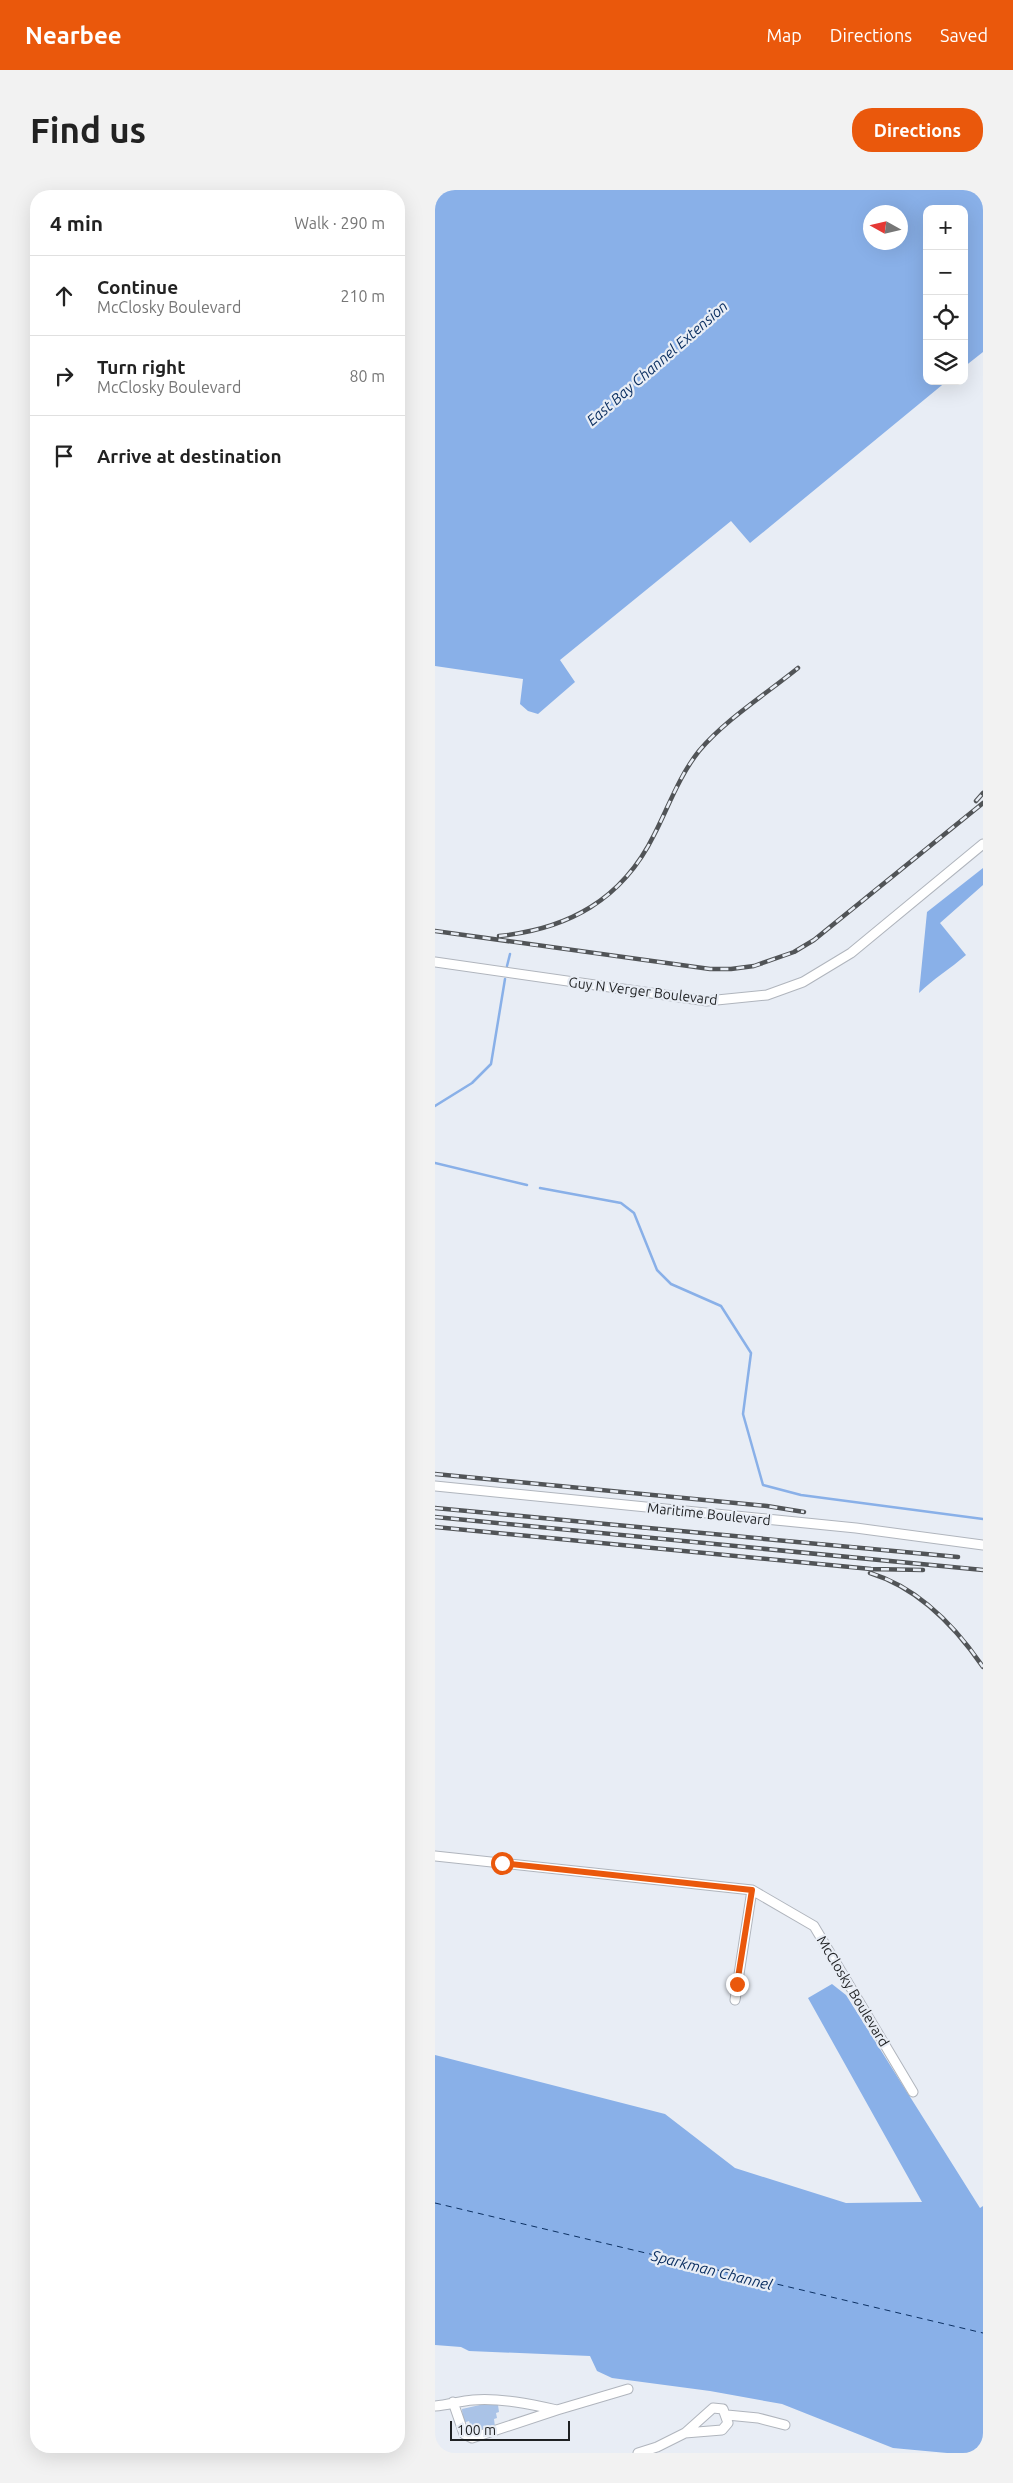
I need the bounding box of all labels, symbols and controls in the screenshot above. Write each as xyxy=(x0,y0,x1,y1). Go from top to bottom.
text: Nearbee xyxy=(25,22,122,49)
text: Map xyxy=(766,25,802,45)
text: Directions xyxy=(830,25,912,45)
text: Saved xyxy=(940,25,988,45)
button: Directions xyxy=(852,108,983,152)
text: Find us xyxy=(30,110,146,150)
north arrow xyxy=(863,205,908,250)
map controls xyxy=(923,205,968,385)
button: + xyxy=(923,205,968,250)
text: 4 min xyxy=(50,211,103,235)
text: Walk · 290 m xyxy=(294,214,385,232)
button: − xyxy=(923,250,968,295)
text: Continue xyxy=(97,276,178,298)
icon: ahead xyxy=(50,282,78,310)
text: 210 m xyxy=(340,287,385,305)
button: locate xyxy=(923,295,968,340)
water label: East Bay Channel Extension xyxy=(583,297,731,429)
text: McClosky Boulevard xyxy=(97,298,241,316)
button: layers xyxy=(923,340,968,385)
text: Turn right xyxy=(97,356,185,378)
icon: right xyxy=(50,362,78,390)
text: 80 m xyxy=(349,367,385,385)
text: McClosky Boulevard xyxy=(97,378,241,396)
icon: arrive xyxy=(50,442,78,470)
text: Arrive at destination xyxy=(97,445,282,467)
street label: Guy N Verger Boulevard xyxy=(568,974,718,1008)
street label: Maritime Boulevard xyxy=(647,1500,771,1528)
route start xyxy=(491,1852,514,1875)
street label: McClosky Boulevard xyxy=(814,1933,892,2049)
route end xyxy=(726,1973,749,1996)
water label: Sparkman Channel xyxy=(649,2247,775,2293)
scale bar xyxy=(450,2418,570,2441)
text: 100 m xyxy=(457,2422,496,2438)

